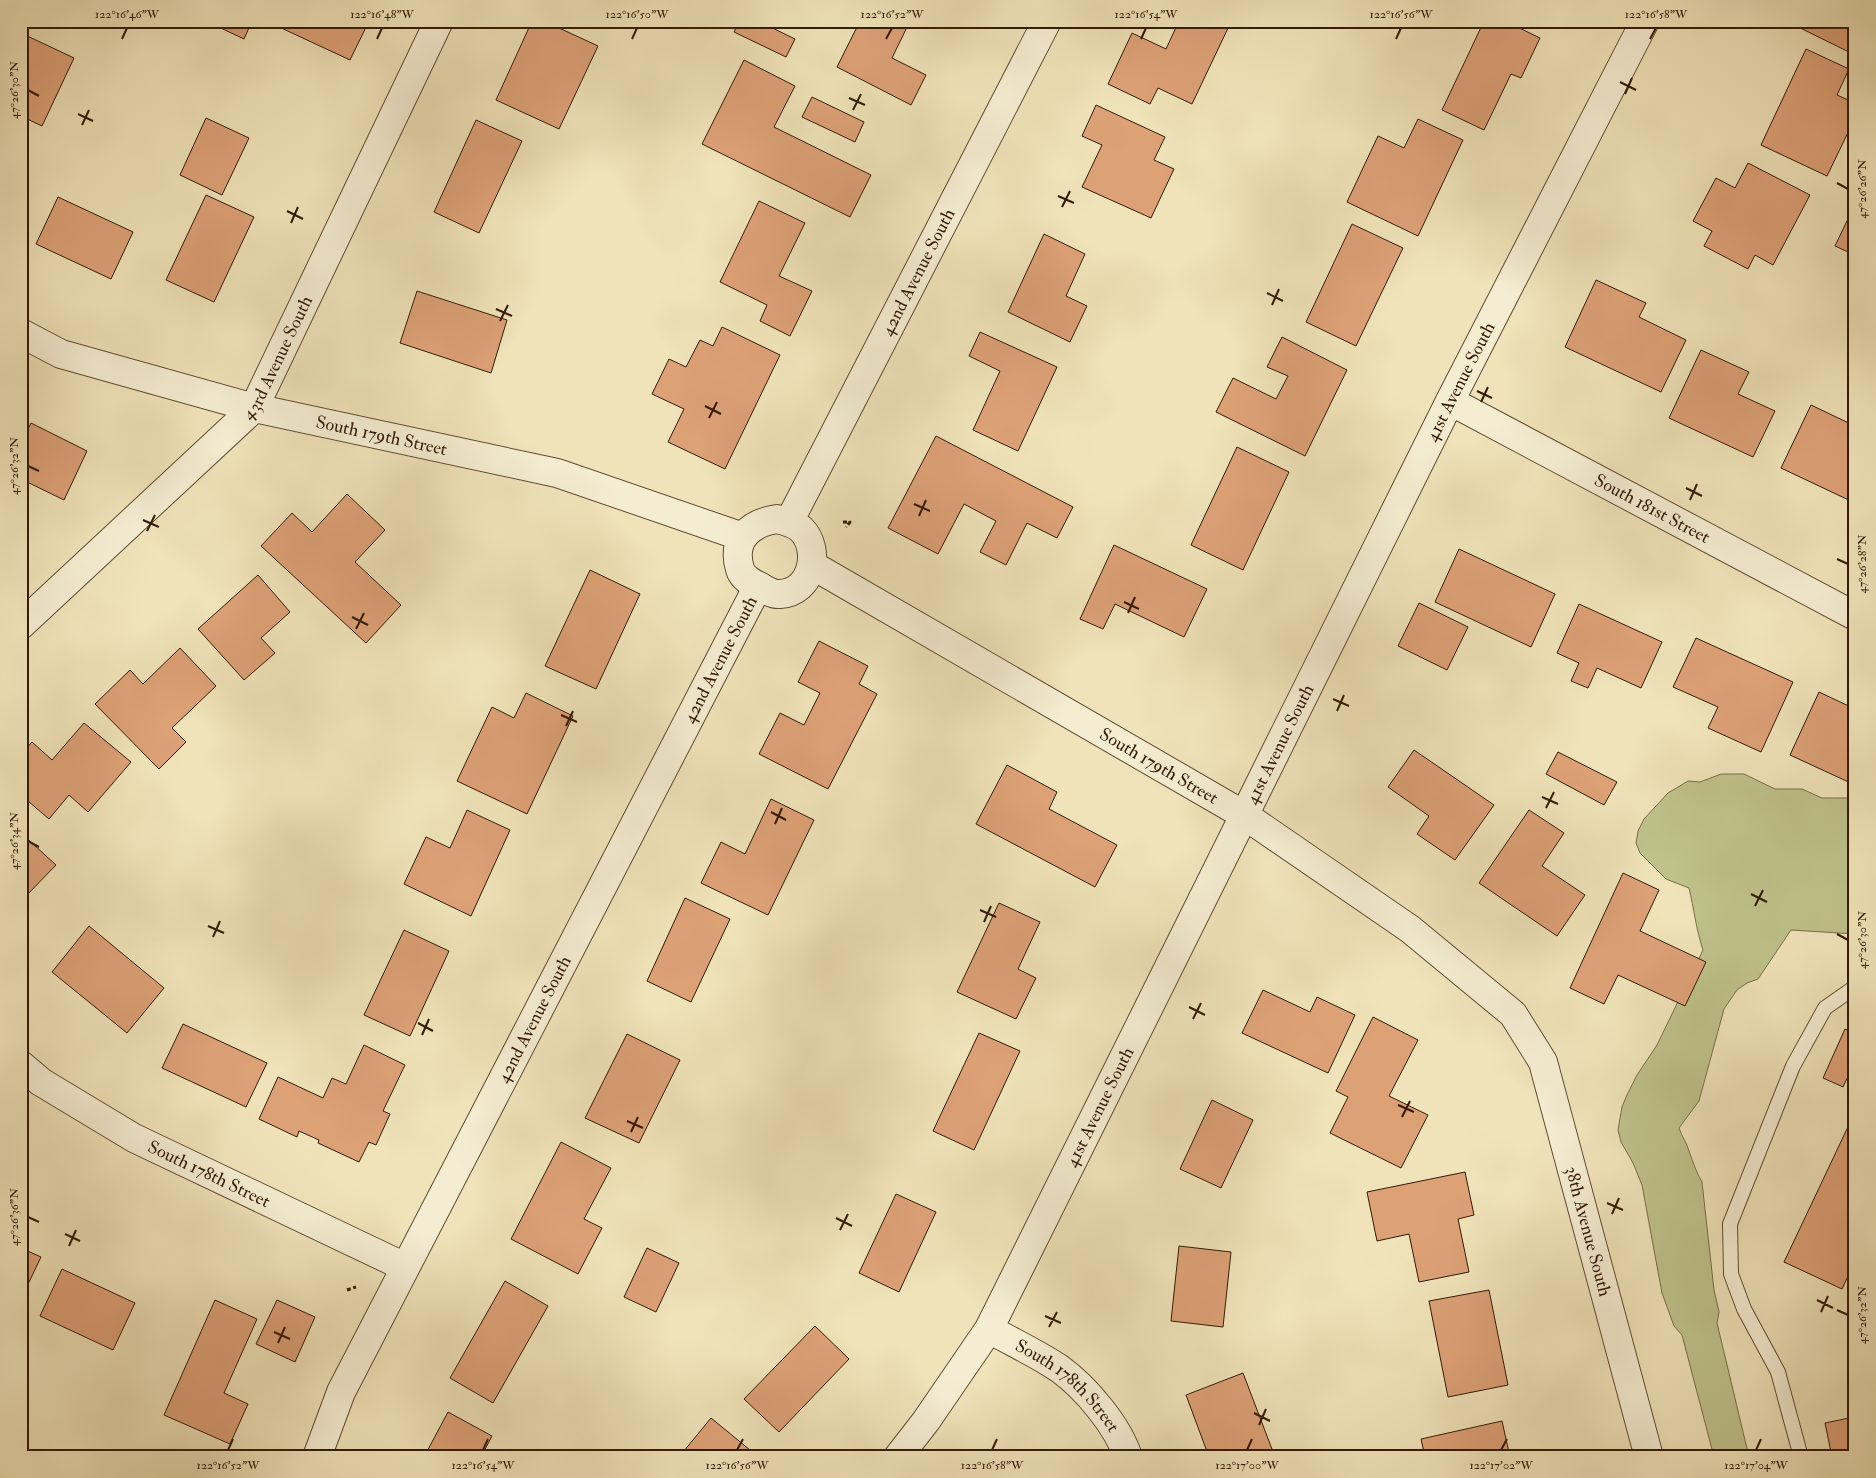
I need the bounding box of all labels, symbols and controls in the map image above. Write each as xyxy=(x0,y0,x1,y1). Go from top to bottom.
text: 122°16'46"W xyxy=(95,7,160,22)
text: 122°16'48"W xyxy=(350,7,415,22)
text: 122°16'50"W xyxy=(606,7,669,22)
text: 122°16'52"W xyxy=(861,7,924,22)
text: 122°16'54"W xyxy=(1115,7,1178,22)
text: 122°16'56"W xyxy=(1370,7,1433,22)
text: 122°16'58"W xyxy=(1625,7,1688,22)
text: 47°26'30"N xyxy=(7,61,22,119)
text: 47°26'26"N xyxy=(1855,159,1870,219)
street label: 42nd Avenue South xyxy=(876,204,961,340)
street label: 43rd Avenue South xyxy=(238,292,318,425)
street label: 41st Avenue South xyxy=(1421,318,1501,446)
street label: South 179th Street xyxy=(314,411,449,461)
text: 47°26'32"N xyxy=(7,437,22,495)
street label: South 181st Street xyxy=(1590,469,1714,549)
text: 47°26'28"N xyxy=(1855,534,1870,593)
street label: 42nd Avenue South xyxy=(678,592,763,727)
street label: 41st Avenue South xyxy=(1240,680,1320,808)
street label: South 179th Street xyxy=(1095,723,1222,810)
text: 47°26'34"N xyxy=(7,812,22,870)
text: 47°26'30"N xyxy=(1855,911,1870,969)
street label: 42nd Avenue South xyxy=(492,952,577,1087)
street label: 41st Avenue South xyxy=(1060,1043,1139,1171)
street label: South 178th Street xyxy=(144,1135,274,1213)
street label: 38th Avenue South xyxy=(1560,1164,1617,1300)
text: 47°26'36"N xyxy=(7,1188,22,1246)
text: 47°26'32"N xyxy=(1855,1286,1870,1344)
street label: South 178th Street xyxy=(1011,1334,1125,1437)
text: 122°16'52"W xyxy=(197,1458,260,1473)
text: 122°16'54"W xyxy=(452,1458,515,1473)
text: 122°16'56"W xyxy=(706,1458,769,1473)
text: 122°16'58"W xyxy=(961,1458,1024,1473)
text: 122°17'00"W xyxy=(1215,1458,1279,1473)
text: 122°17'02"W xyxy=(1469,1458,1533,1473)
text: 122°17'04"W xyxy=(1724,1458,1789,1473)

